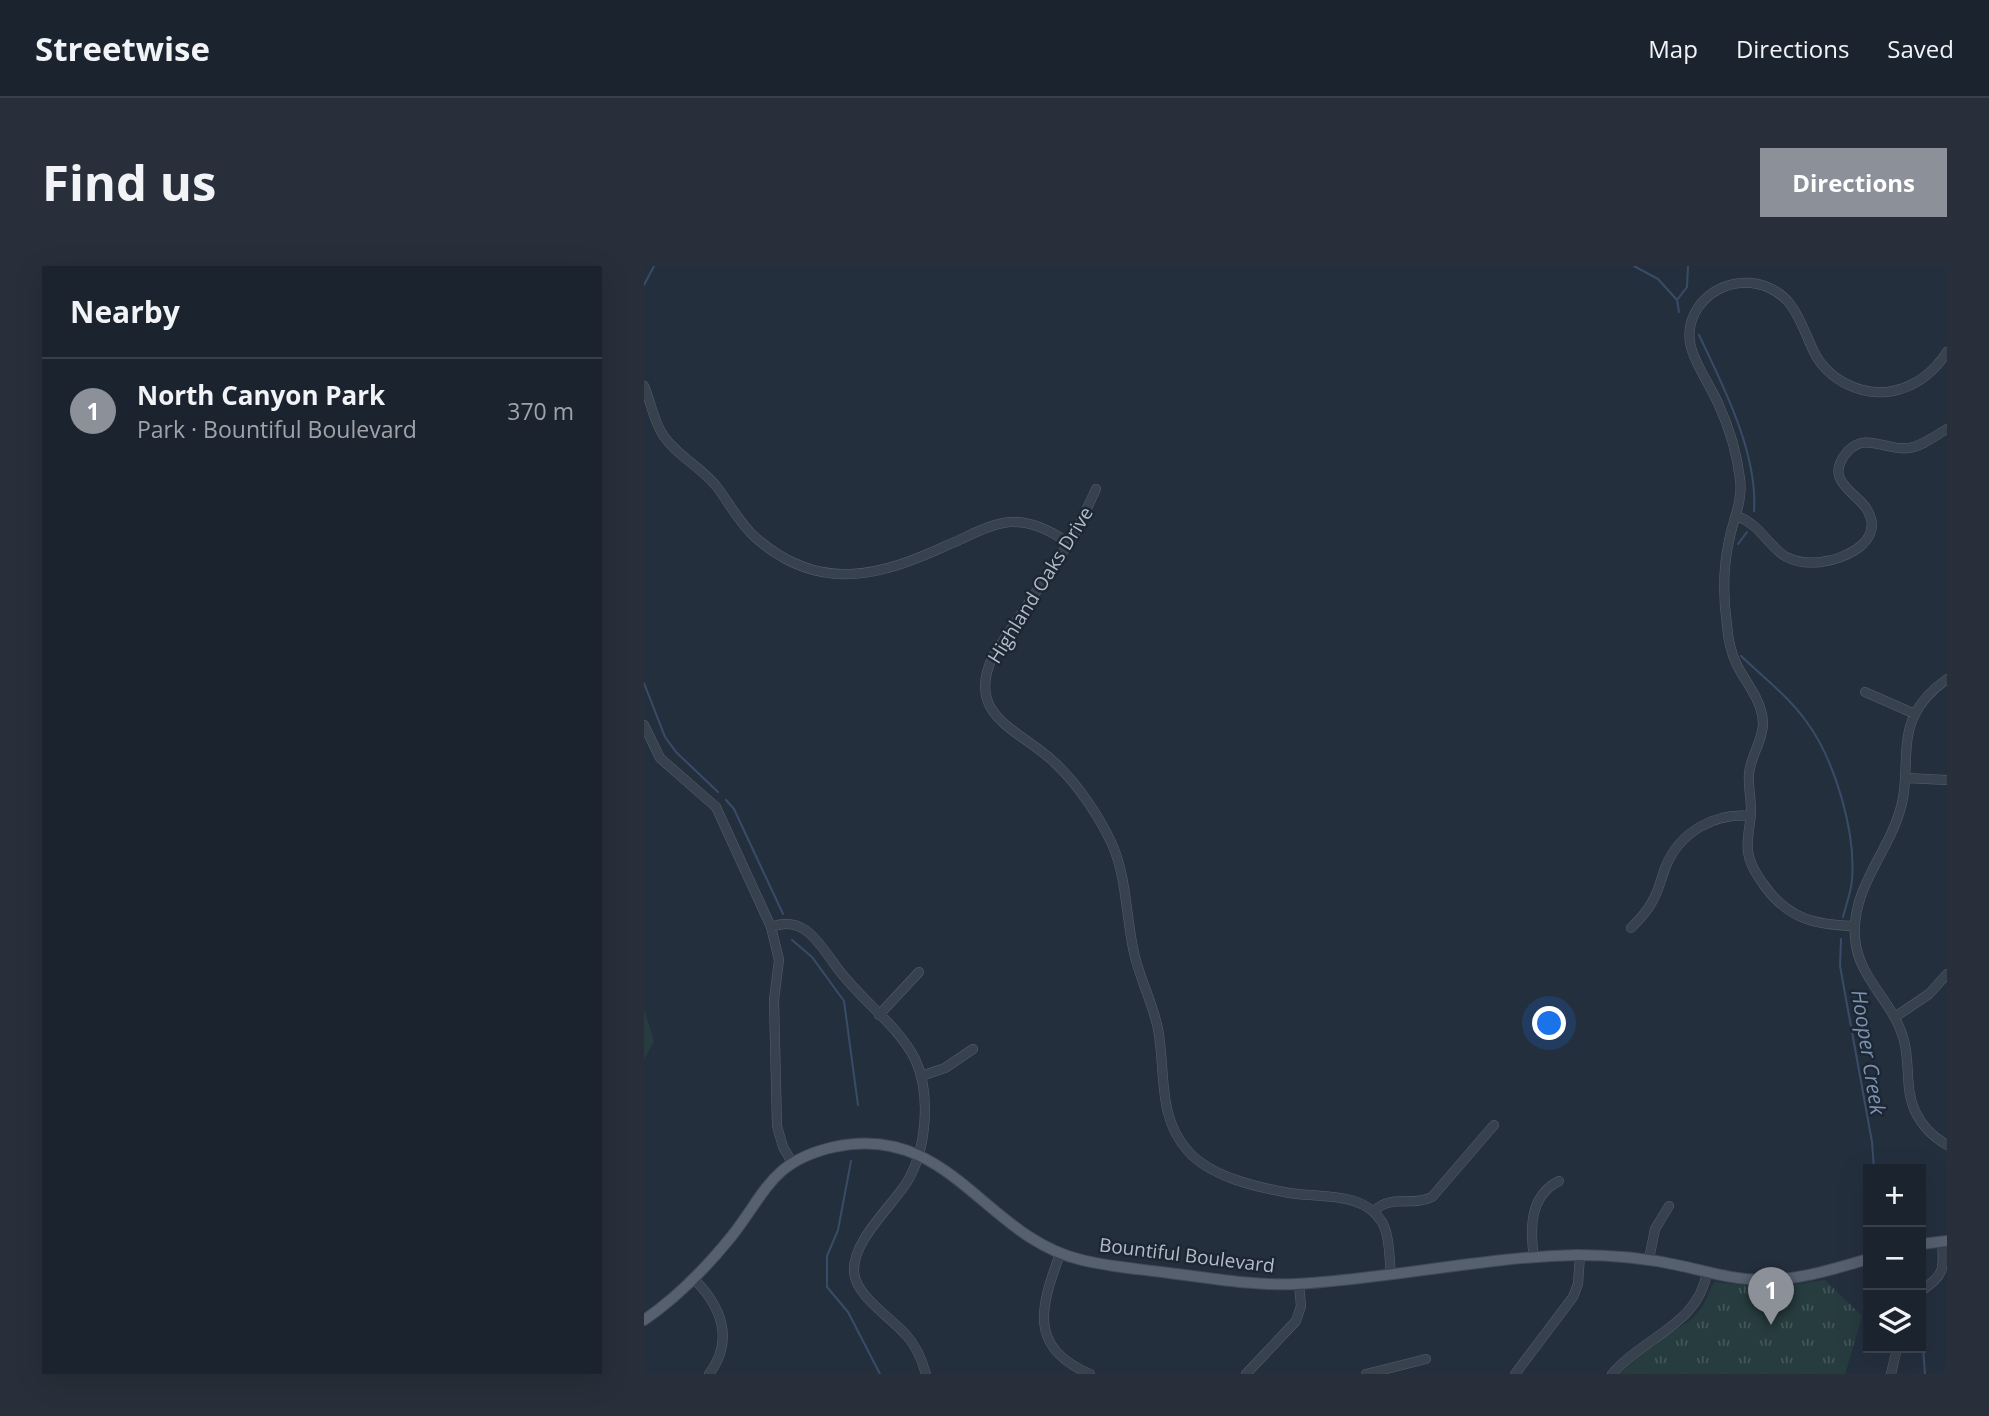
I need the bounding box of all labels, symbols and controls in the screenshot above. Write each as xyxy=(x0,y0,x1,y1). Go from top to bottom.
text: Streetwise xyxy=(35,26,210,71)
text: Map xyxy=(1648,32,1698,65)
text: Directions xyxy=(1736,32,1849,65)
text: Saved xyxy=(1887,32,1954,65)
button: Directions xyxy=(1760,148,1947,217)
text: Find us xyxy=(42,149,216,215)
text: Nearby xyxy=(70,291,180,332)
text: North Canyon Park xyxy=(137,377,385,413)
text: 1 xyxy=(86,395,100,427)
text: 370 m xyxy=(507,395,574,427)
text: Park · Bountiful Boulevard xyxy=(137,413,417,445)
street label: Highland Oaks Drive xyxy=(981,502,1099,668)
water label: Hooper Creek xyxy=(1845,988,1893,1117)
your location xyxy=(1532,1006,1566,1040)
map controls xyxy=(1863,1164,1926,1353)
button: + xyxy=(1863,1164,1926,1227)
button: − xyxy=(1863,1227,1926,1290)
street label: Bountiful Boulevard xyxy=(1098,1231,1276,1279)
pin: 1 xyxy=(1748,1267,1794,1325)
button: layers xyxy=(1863,1290,1926,1353)

